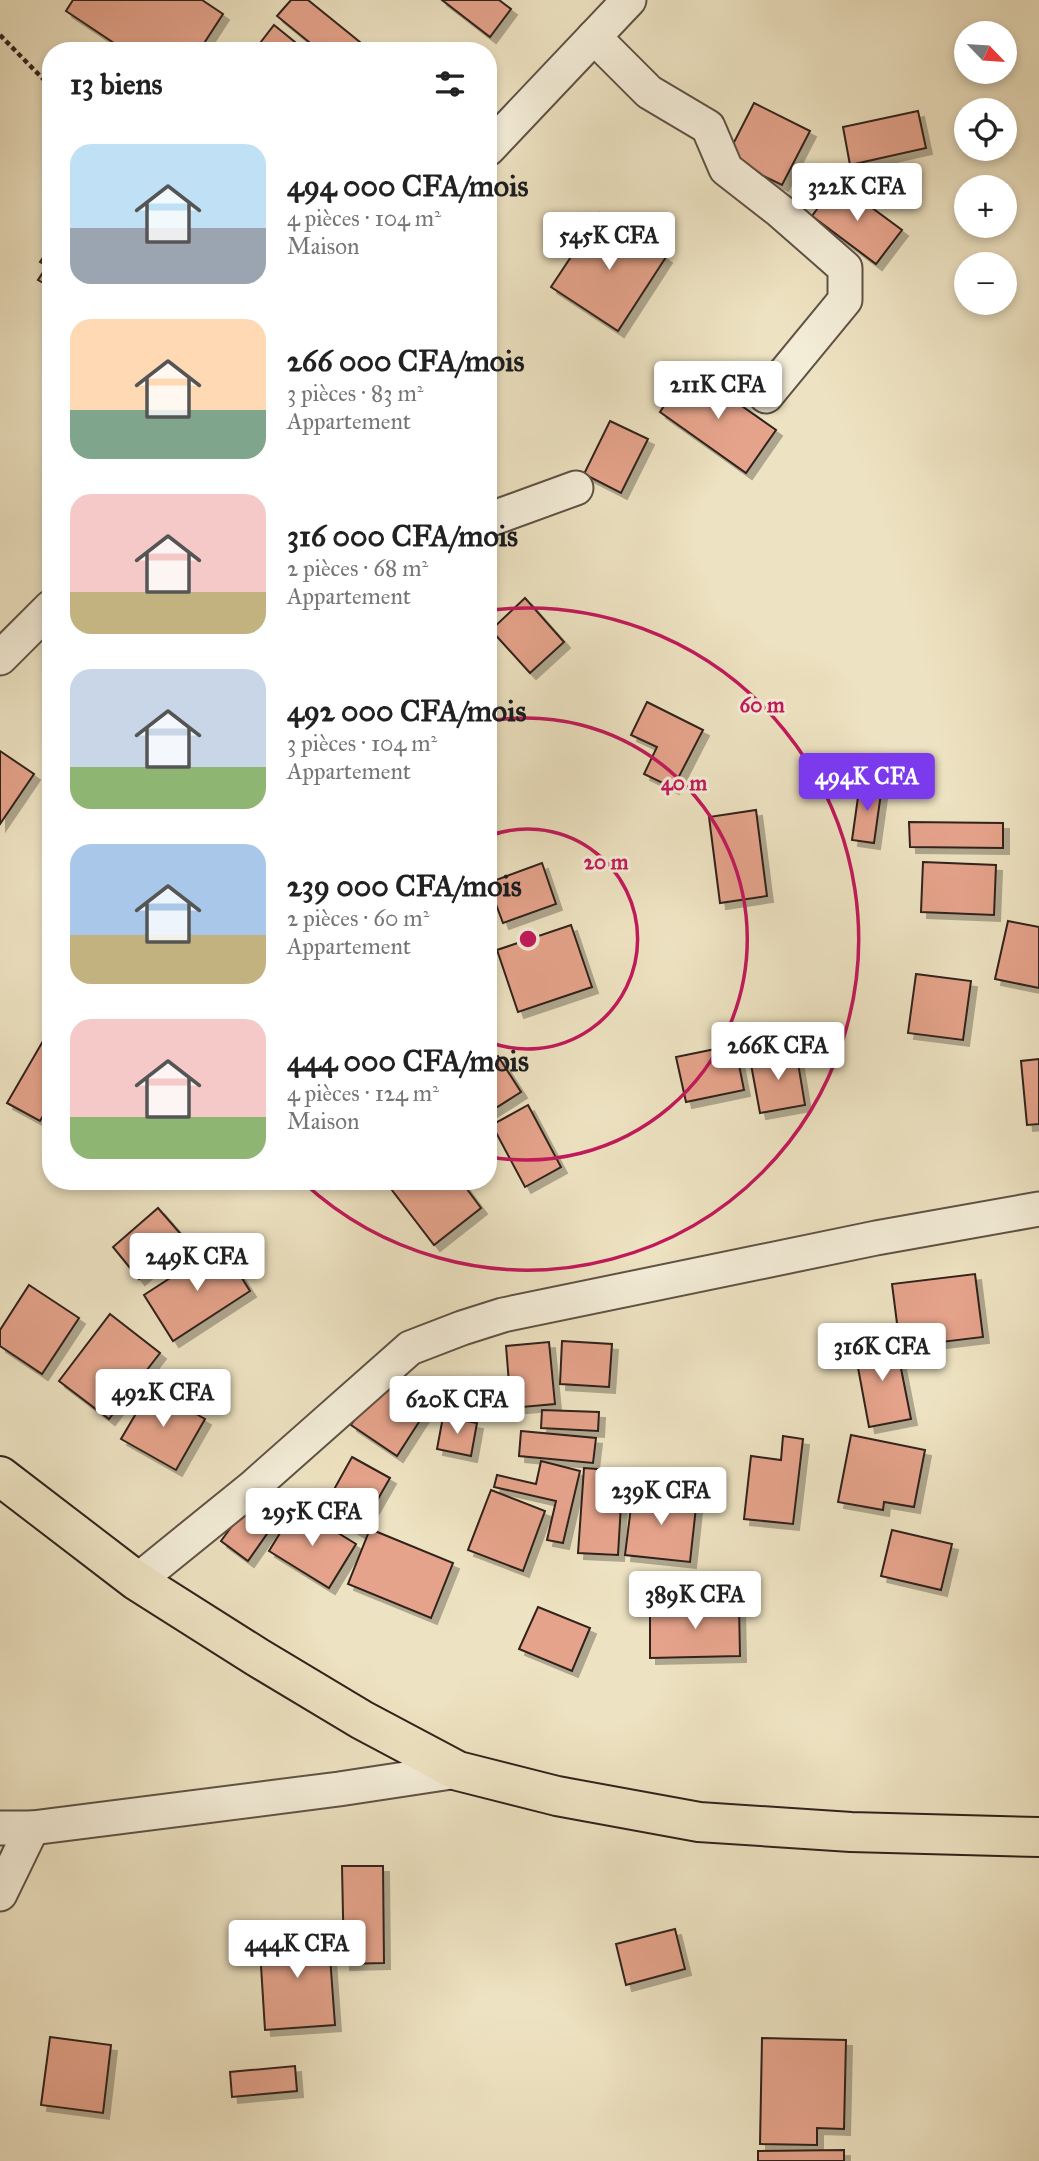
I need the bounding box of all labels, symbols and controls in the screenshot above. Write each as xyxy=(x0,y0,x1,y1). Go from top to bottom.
north arrow xyxy=(954,21,1017,84)
map controls xyxy=(954,21,1017,315)
icon: filters xyxy=(431,65,469,103)
text: 13 biens xyxy=(70,66,163,102)
button: locate xyxy=(954,98,1017,161)
pin: 322K CFA xyxy=(785,164,929,223)
text: 494 000 CFA/mois xyxy=(287,168,528,204)
icon: home xyxy=(126,172,210,256)
text: 322K CFA xyxy=(808,172,906,200)
button: + xyxy=(954,175,1017,238)
text: 4 pièces · 104 m² xyxy=(287,204,441,232)
pin: 545K CFA xyxy=(537,212,681,272)
text: 545K CFA xyxy=(559,221,659,249)
text: Maison xyxy=(287,232,359,260)
button: − xyxy=(954,252,1017,315)
text: 266 000 CFA/mois xyxy=(287,343,524,379)
icon: home xyxy=(126,347,210,431)
pin: 211K CFA xyxy=(646,362,790,421)
text: 211K CFA xyxy=(670,370,766,398)
text: 3 pièces · 83 m² xyxy=(287,379,423,407)
text: Appartement xyxy=(287,407,411,435)
text: 316 000 CFA/mois xyxy=(287,518,518,554)
icon: home xyxy=(126,522,210,606)
text: 2 pièces · 68 m² xyxy=(287,554,428,582)
text: Appartement xyxy=(287,582,411,610)
text: 60 m xyxy=(739,692,785,718)
text: 492 000 CFA/mois xyxy=(287,693,526,729)
icon: home xyxy=(126,697,210,781)
text: 3 pièces · 104 m² xyxy=(287,729,437,757)
pin: 494K CFA xyxy=(795,754,939,813)
text: Appartement xyxy=(287,757,411,785)
text: 494K CFA xyxy=(815,762,919,790)
text: 40 m xyxy=(661,770,707,796)
text: 20 m xyxy=(584,849,629,875)
text: 239 000 CFA/mois xyxy=(287,868,522,904)
icon: home xyxy=(126,872,210,956)
text: 2 pièces · 60 m² xyxy=(287,904,429,932)
centre of rings xyxy=(516,927,540,951)
text: Appartement xyxy=(287,932,411,960)
pin: 266K CFA xyxy=(706,1023,850,1082)
text: 266K CFA xyxy=(727,1031,829,1059)
text: 444 000 CFA/mois xyxy=(287,1043,529,1079)
icon: home xyxy=(126,1047,210,1131)
text: 4 pièces · 124 m² xyxy=(287,1079,439,1107)
text: Maison xyxy=(287,1107,359,1135)
pin: 249K CFA xyxy=(125,1234,269,1293)
text: 249K CFA xyxy=(146,1242,248,1270)
pin: 316K CFA xyxy=(810,1324,954,1383)
text: 316K CFA xyxy=(834,1332,930,1360)
pin: 492K CFA xyxy=(91,1370,235,1429)
pin: 620K CFA xyxy=(385,1376,529,1436)
text: 492K CFA xyxy=(112,1378,214,1406)
text: 620K CFA xyxy=(406,1385,508,1413)
pin: 239K CFA xyxy=(589,1468,733,1527)
text: 239K CFA xyxy=(611,1476,711,1504)
pin: 295K CFA xyxy=(240,1488,384,1548)
text: 295K CFA xyxy=(262,1497,362,1525)
pin: 389K CFA xyxy=(623,1572,767,1631)
text: 389K CFA xyxy=(645,1580,745,1608)
pin: 444K CFA xyxy=(225,1920,369,1980)
text: 444K CFA xyxy=(245,1929,349,1957)

